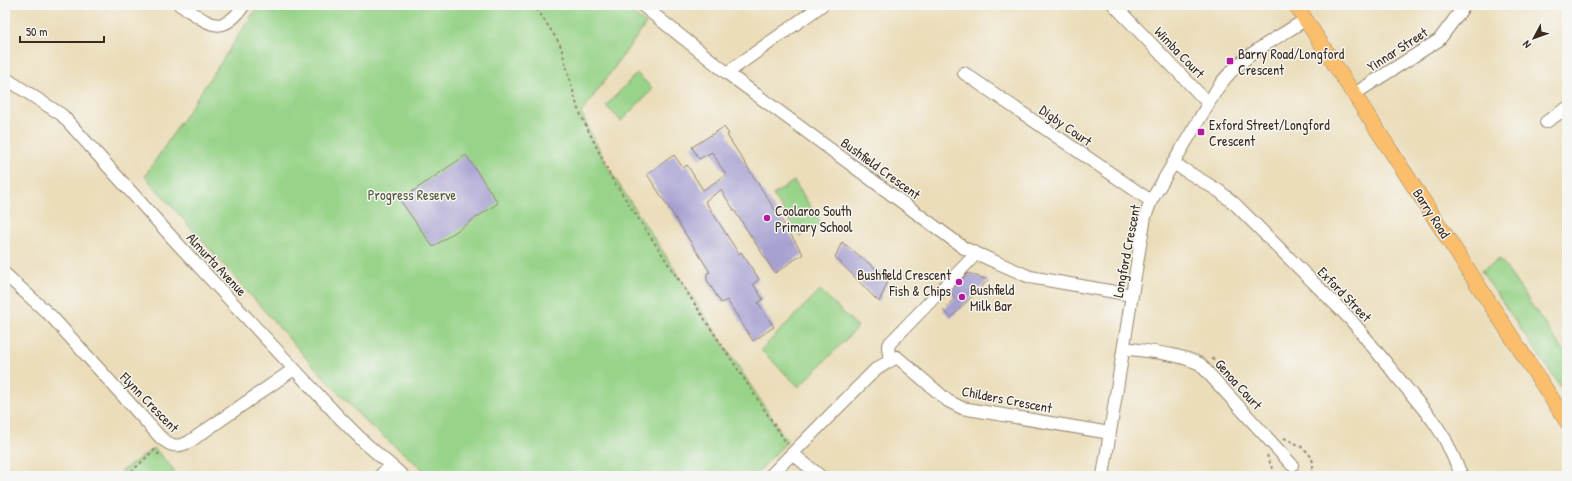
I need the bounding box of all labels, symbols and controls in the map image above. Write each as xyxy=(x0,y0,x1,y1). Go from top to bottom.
scale bar xyxy=(20,18,104,44)
north arrow xyxy=(1514,18,1554,58)
street label: Wimba Court xyxy=(1151,22,1209,82)
street label: Yinnar Street xyxy=(1363,22,1431,76)
text: 50 m xyxy=(26,23,47,40)
text: N xyxy=(1519,38,1534,51)
place label: Barry Road/Longford Crescent xyxy=(1238,44,1345,79)
marker: Barry Road/Longford Crescent xyxy=(1225,56,1235,66)
street label: Digby Court xyxy=(1035,100,1096,151)
place label: Exford Street/Longford Crescent xyxy=(1209,115,1330,150)
marker: Exford Street/Longford Crescent xyxy=(1196,127,1206,137)
street label: Bushfield Crescent xyxy=(838,133,925,203)
park label: Progress Reserve xyxy=(368,185,457,205)
street label: Barry Road xyxy=(1408,185,1455,242)
place label: Coolaroo South Primary School xyxy=(775,201,853,237)
street label: Longford Crescent xyxy=(1108,203,1145,299)
marker: Coolaroo South Primary School xyxy=(762,213,772,223)
street label: Almurta Avenue xyxy=(183,228,252,300)
street label: Exford Street xyxy=(1314,262,1376,326)
place label: Bushfield Crescent Fish & Chips xyxy=(857,265,951,301)
marker: Bushfield Crescent Fish & Chips xyxy=(954,277,964,287)
place label: Bushfield Milk Bar xyxy=(970,280,1015,315)
marker: Bushfield Milk Bar xyxy=(957,292,967,302)
street label: Genoa Court xyxy=(1211,355,1267,414)
street label: Flynn Crescent xyxy=(115,367,184,437)
street label: Childers Crescent xyxy=(960,381,1054,417)

